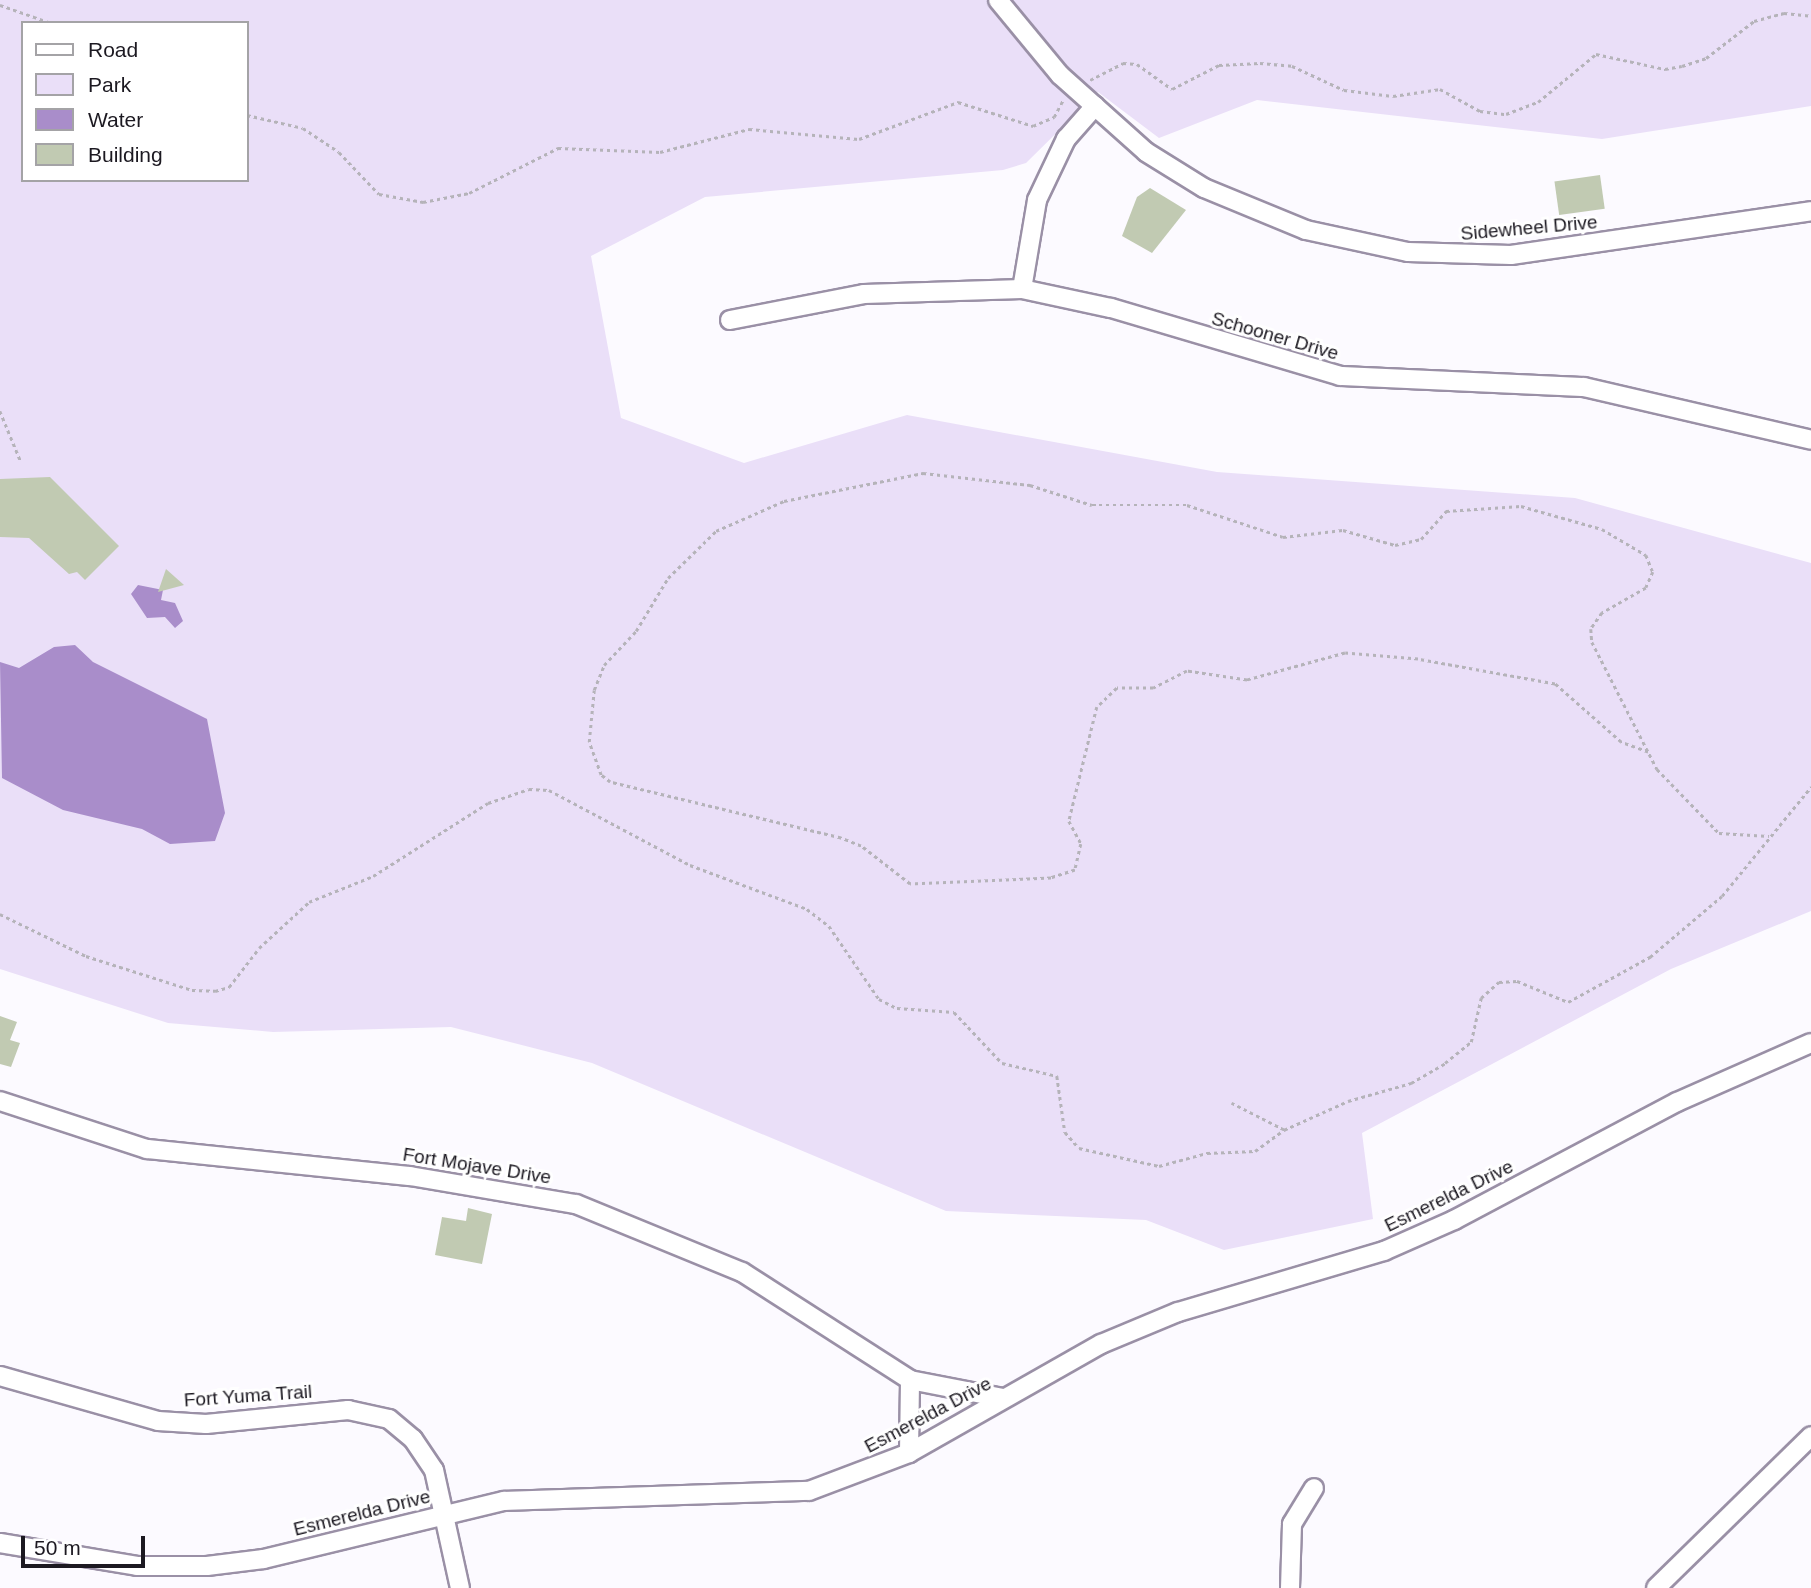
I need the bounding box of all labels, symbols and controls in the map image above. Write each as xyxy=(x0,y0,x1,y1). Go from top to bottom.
legend xyxy=(21,21,248,182)
text: Road xyxy=(88,38,138,61)
text: Park xyxy=(88,73,131,96)
text: Water xyxy=(88,108,143,131)
text: Building xyxy=(88,143,163,166)
street label: Sidewheel Drive xyxy=(1460,211,1598,245)
street label: Schooner Drive xyxy=(1209,307,1341,365)
street label: Fort Mojave Drive xyxy=(401,1143,553,1189)
street label: Esmerelda Drive xyxy=(1381,1155,1517,1237)
street label: Esmerelda Drive xyxy=(861,1372,995,1458)
street label: Fort Yuma Trail xyxy=(183,1380,313,1412)
street label: Esmerelda Drive xyxy=(291,1485,433,1541)
scale bar xyxy=(24,1522,149,1566)
text: 50 m xyxy=(34,1536,81,1559)

